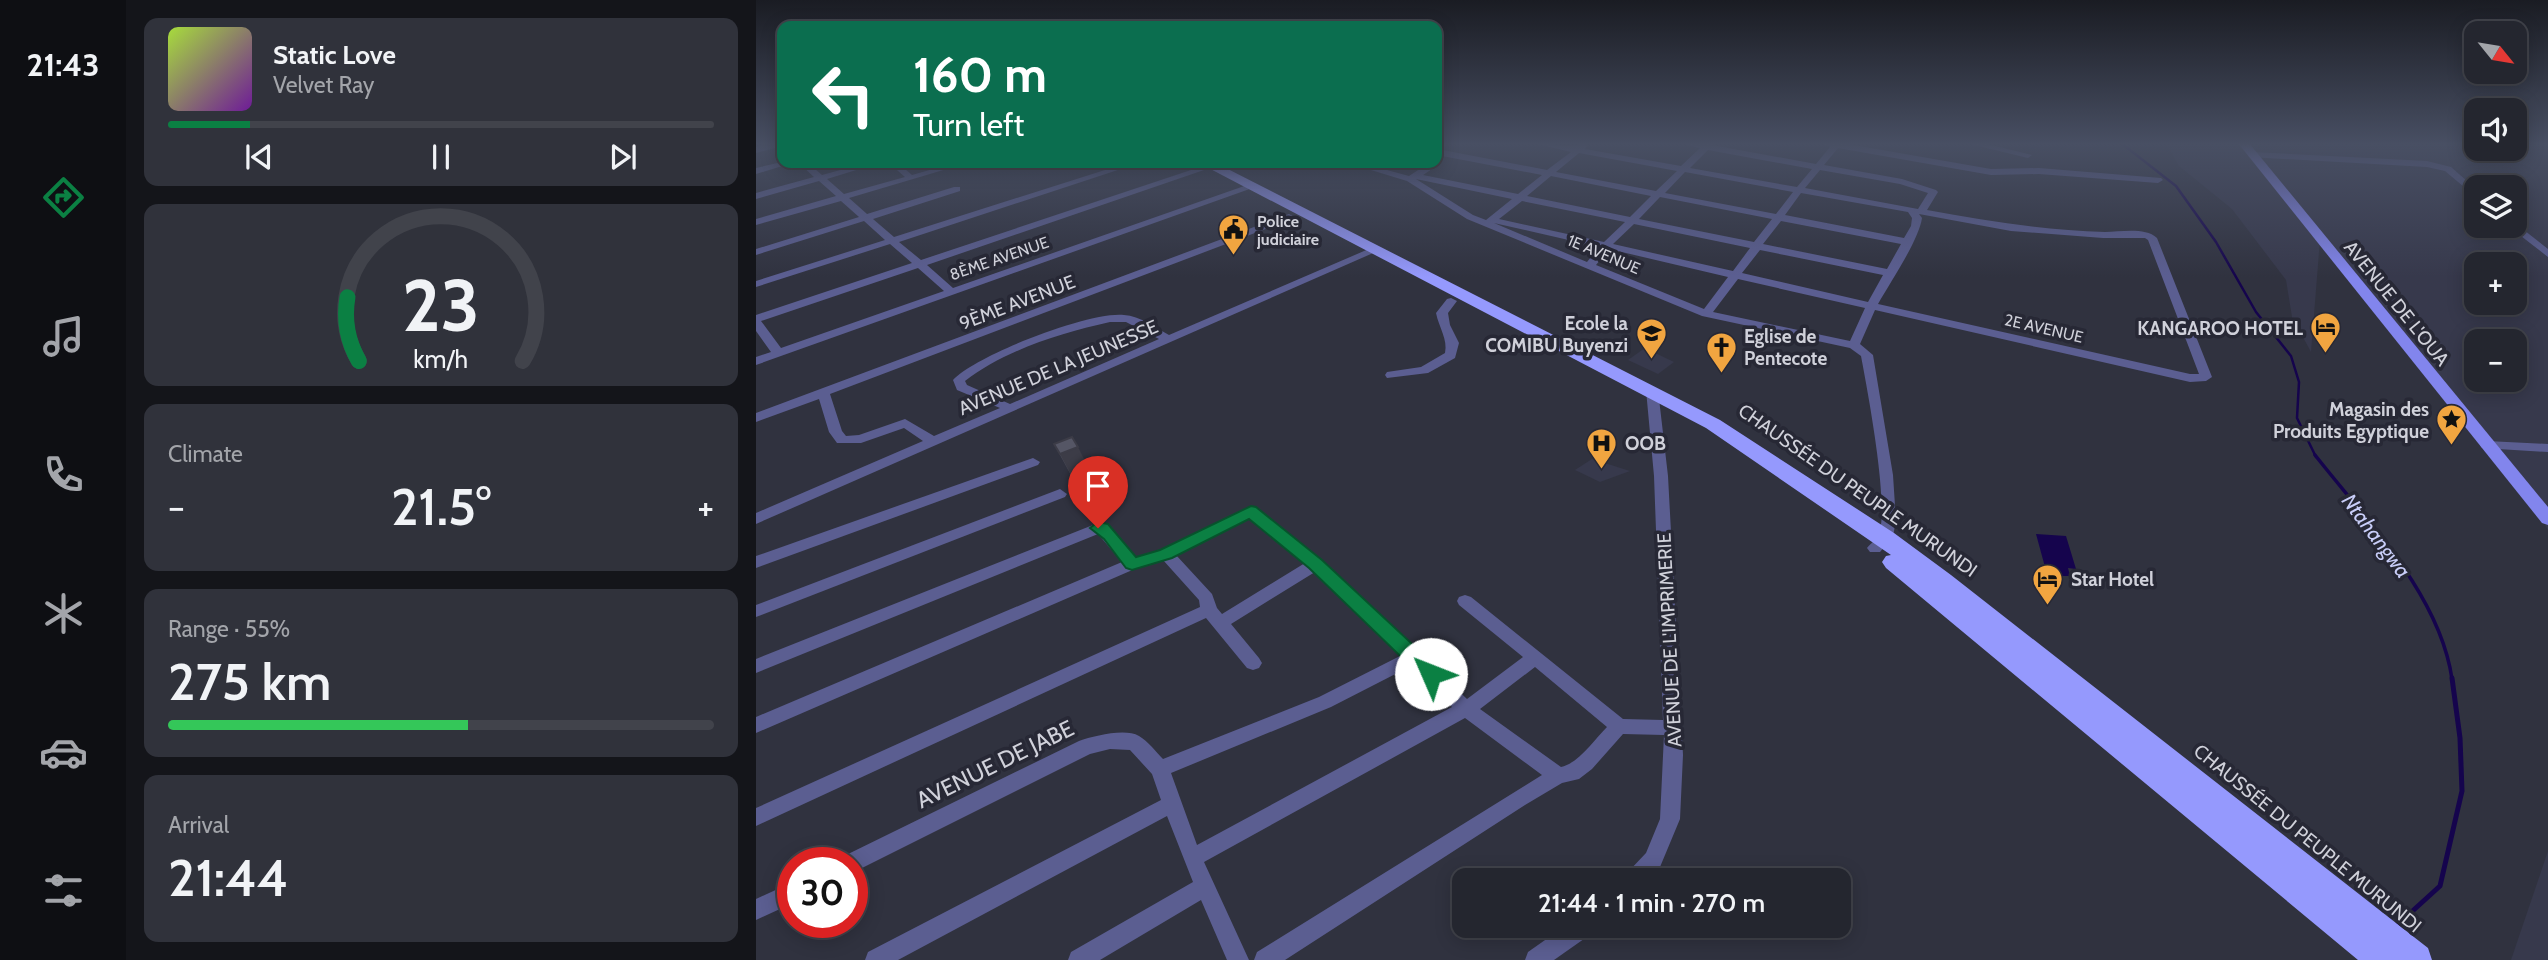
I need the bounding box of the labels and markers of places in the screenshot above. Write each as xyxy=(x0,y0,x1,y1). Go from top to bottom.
place label: Police judiciaire xyxy=(1256,212,1319,249)
public building icon: Police judiciaire xyxy=(1217,213,1251,257)
hotel icon: KANGAROO HOTEL xyxy=(2309,311,2343,355)
place label: Ecole la COMIBU Buyenzi xyxy=(1485,312,1629,357)
school or university icon: Ecole la COMIBU Buyenzi xyxy=(1634,317,1668,361)
place label: KANGAROO HOTEL xyxy=(2137,317,2303,340)
place label: Eglise de Pentecote xyxy=(1744,325,1827,370)
church icon: Eglise de Pentecote xyxy=(1704,330,1738,374)
place label: Magasin des Produits Egyptique xyxy=(2273,398,2429,443)
place icon: Magasin des Produits Egyptique xyxy=(2435,403,2469,447)
hospital icon: OOB xyxy=(1585,426,1619,470)
place label: OOB xyxy=(1625,432,1666,455)
pin xyxy=(1068,456,1128,528)
hotel icon: Star Hotel xyxy=(2031,562,2065,606)
place label: Star Hotel xyxy=(2071,568,2154,591)

